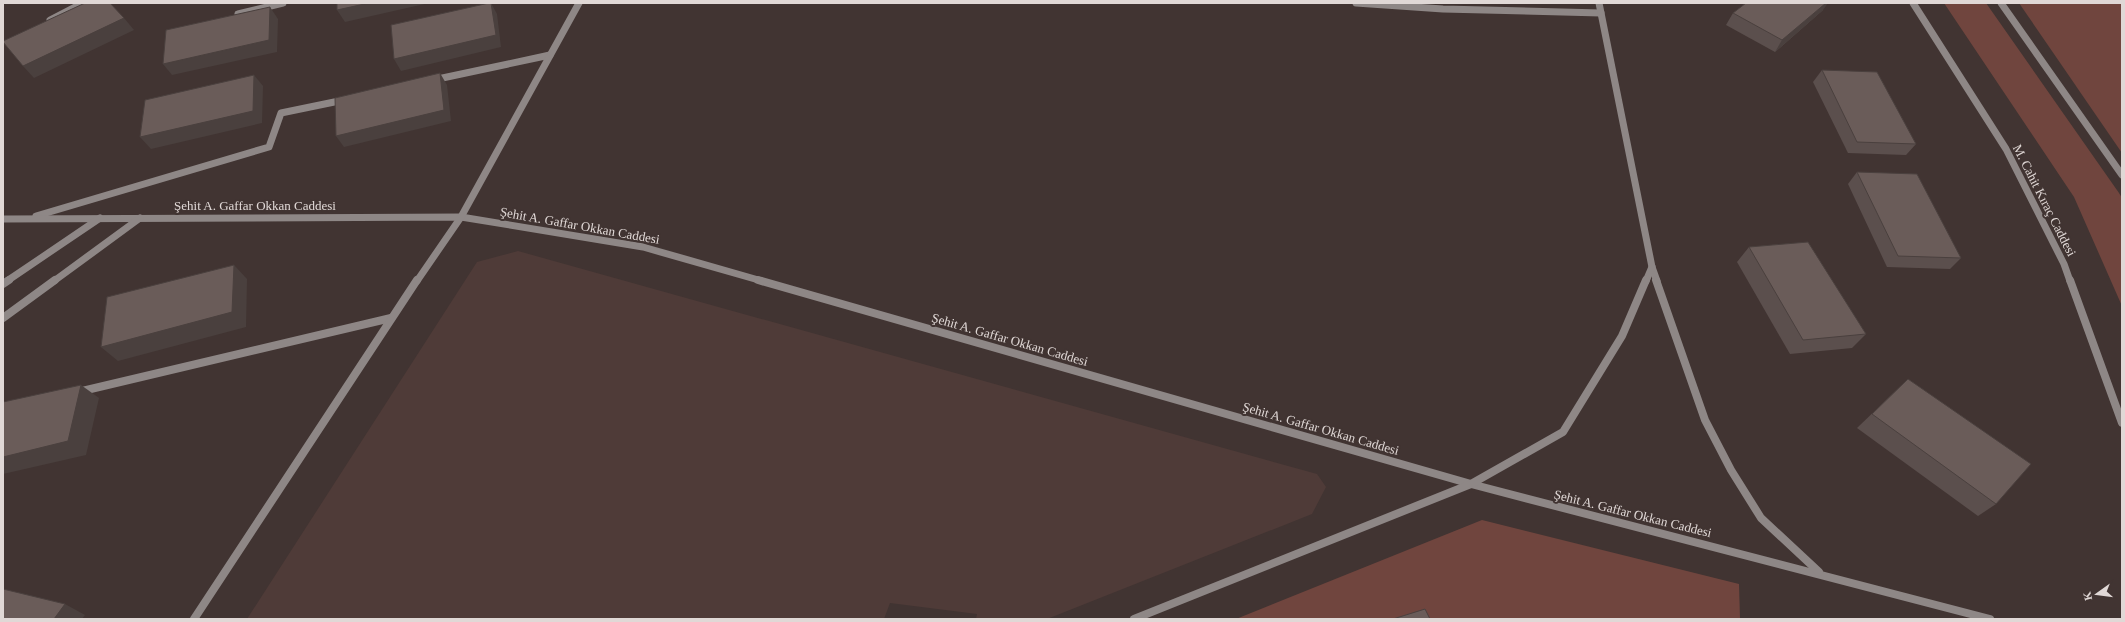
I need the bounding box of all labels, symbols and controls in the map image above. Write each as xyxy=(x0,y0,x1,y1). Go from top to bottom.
street label: M. Cahit Kıraç Caddesi xyxy=(2010,142,2079,259)
street label: Şehit A. Gaffar Okkan Caddesi xyxy=(174,198,336,213)
street label: Şehit A. Gaffar Okkan Caddesi xyxy=(499,204,661,247)
street label: Şehit A. Gaffar Okkan Caddesi xyxy=(930,310,1090,369)
street label: Şehit A. Gaffar Okkan Caddesi xyxy=(1241,399,1401,458)
street label: Şehit A. Gaffar Okkan Caddesi xyxy=(1553,487,1714,540)
north arrow xyxy=(2077,574,2117,614)
text: K xyxy=(2080,590,2094,602)

